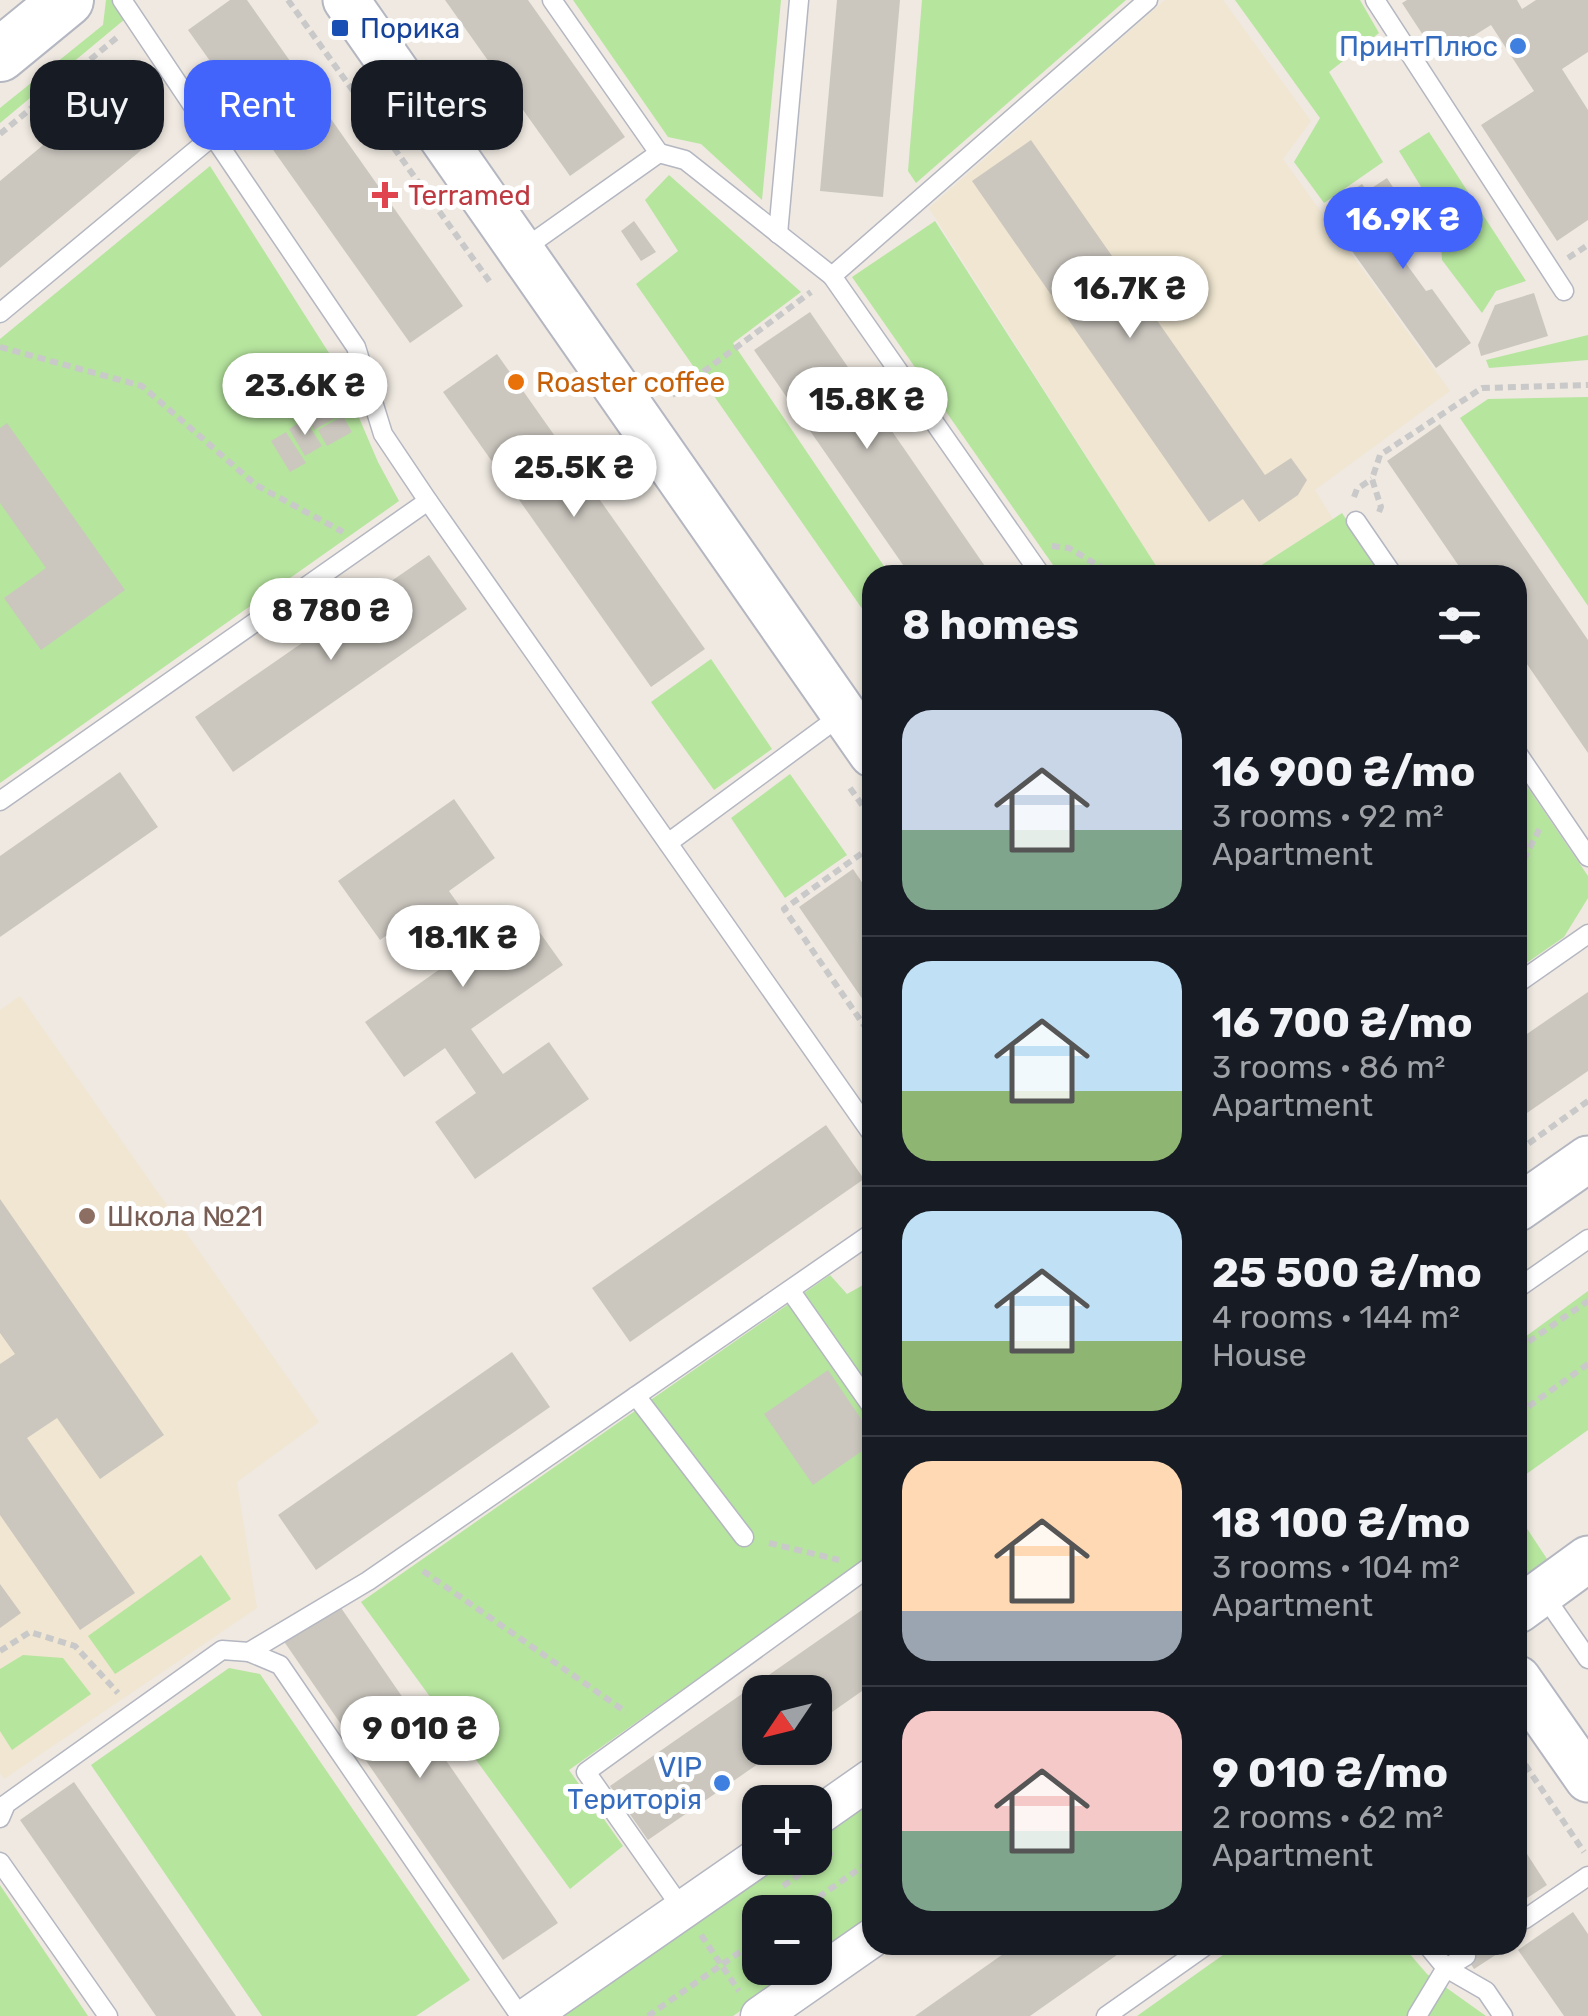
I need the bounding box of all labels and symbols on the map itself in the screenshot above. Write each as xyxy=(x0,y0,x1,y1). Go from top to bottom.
place label: Порика xyxy=(360,12,460,45)
marker: Порика xyxy=(329,17,351,39)
place label: ПринтПлюс xyxy=(1339,30,1498,63)
marker: ПринтПлюс xyxy=(1507,35,1529,57)
place label: Terramed xyxy=(408,179,531,212)
marker: Terramed xyxy=(372,182,398,208)
pin: 16.9K ₴ xyxy=(1311,187,1495,272)
pin: 16.7K ₴ xyxy=(1038,256,1222,341)
pin: 23.6K ₴ xyxy=(213,353,397,438)
place label: Roaster coffee xyxy=(536,366,725,399)
pin: 15.8K ₴ xyxy=(775,367,959,452)
marker: Roaster coffee xyxy=(505,371,527,393)
pin: 25.5K ₴ xyxy=(482,435,666,520)
pin: 8 780 ₴ xyxy=(239,578,423,663)
pin: 18.1K ₴ xyxy=(371,905,555,990)
place label: Школа №21 xyxy=(107,1200,263,1233)
marker: Школа №21 xyxy=(76,1205,98,1227)
north arrow xyxy=(742,1675,832,1765)
pin: 9 010 ₴ xyxy=(328,1696,512,1781)
place label: VIP Територія xyxy=(567,1751,702,1816)
marker: VIP Територія xyxy=(711,1772,733,1794)

